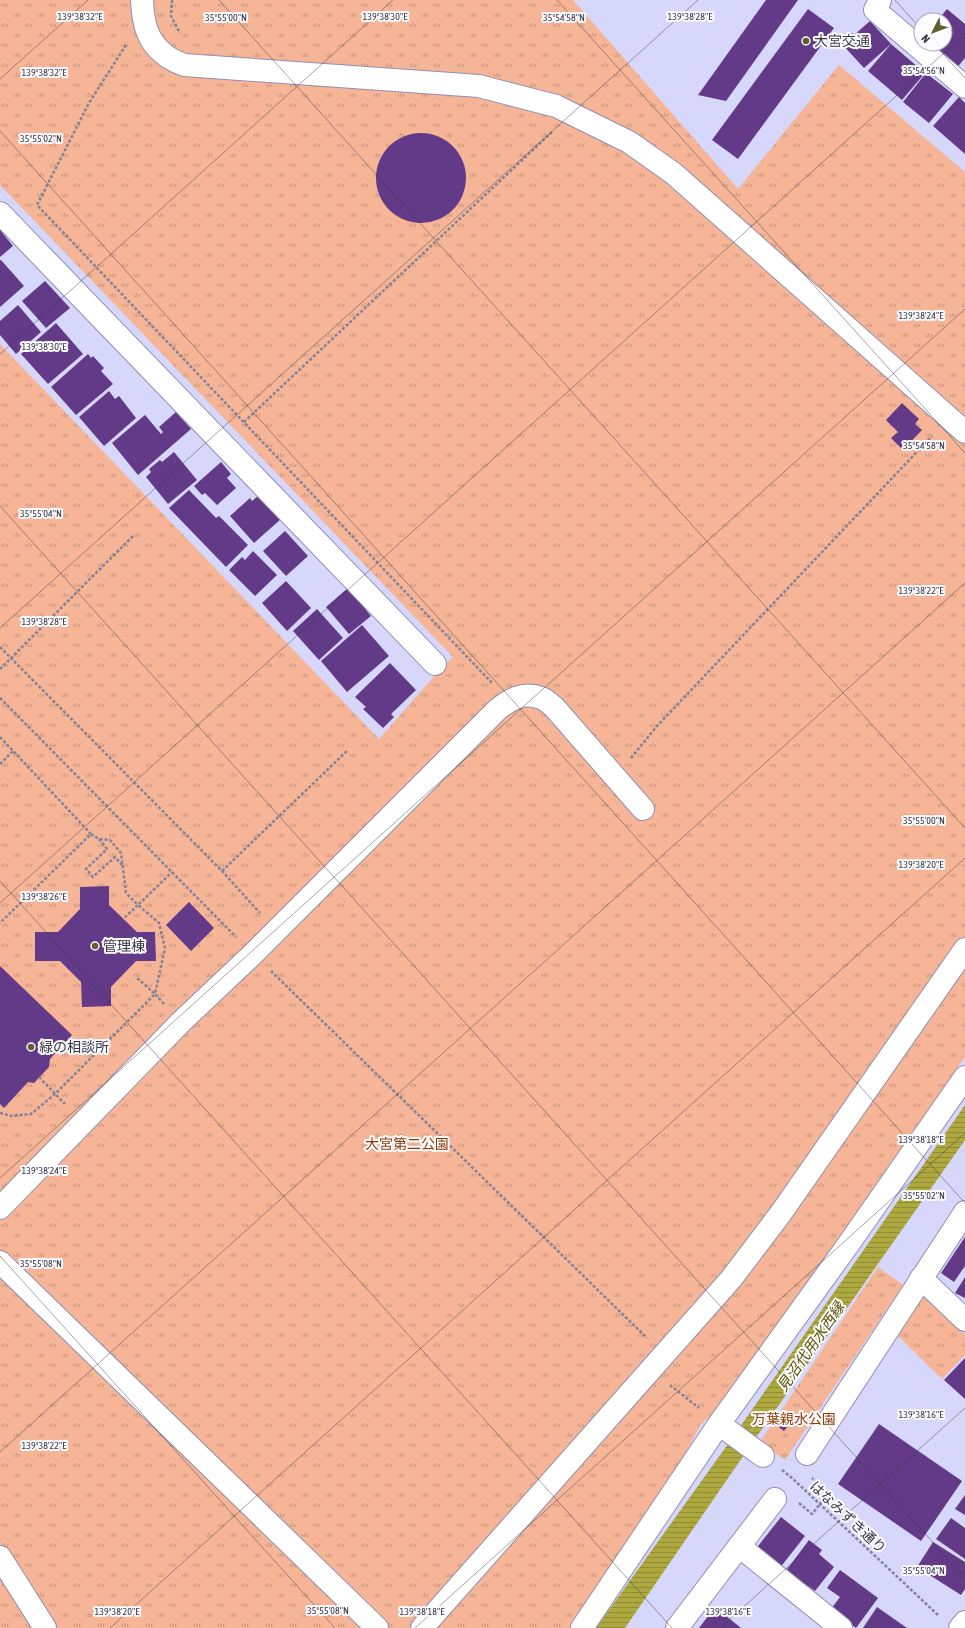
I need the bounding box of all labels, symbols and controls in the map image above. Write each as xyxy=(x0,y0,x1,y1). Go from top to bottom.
text: 139°38'32"E xyxy=(58,11,103,22)
text: 139°38'30"E xyxy=(363,11,408,22)
text: 139°38'28"E xyxy=(668,11,713,22)
text: 35°55'00"N xyxy=(205,12,247,23)
text: 35°54'58"N xyxy=(543,12,585,23)
north arrow xyxy=(913,12,953,52)
text: N xyxy=(919,32,932,45)
place label: 大宮交通 xyxy=(814,33,870,49)
marker: 大宮交通 xyxy=(801,36,811,46)
text: 35°54'56"N xyxy=(903,65,945,76)
text: 139°38'32"E xyxy=(22,67,67,78)
text: 35°55'02"N xyxy=(20,133,62,144)
text: 139°38'24"E xyxy=(899,310,944,321)
text: 139°38'30"E xyxy=(22,341,67,352)
text: 35°54'58"N xyxy=(903,440,945,451)
text: 35°55'04"N xyxy=(20,508,62,519)
text: 139°38'22"E xyxy=(899,585,944,596)
text: 139°38'28"E xyxy=(22,616,67,627)
text: 35°55'00"N xyxy=(903,815,945,826)
text: 139°38'20"E xyxy=(899,859,944,870)
text: 139°38'26"E xyxy=(22,891,67,902)
place label: 管理棟 xyxy=(103,938,145,954)
marker: 管理棟 xyxy=(90,941,100,951)
place label: 緑の相談所 xyxy=(39,1039,109,1055)
marker: 緑の相談所 xyxy=(26,1042,36,1052)
text: 139°38'18"E xyxy=(899,1134,944,1145)
park label: 大宮第二公園 xyxy=(365,1136,449,1152)
text: 139°38'24"E xyxy=(22,1165,67,1176)
text: 35°55'02"N xyxy=(903,1190,945,1201)
text: 35°55'08"N xyxy=(20,1258,62,1269)
water label: 見沼代用水西縁 xyxy=(774,1297,849,1395)
text: 139°38'16"E xyxy=(899,1409,944,1420)
park label: 万葉親水公園 xyxy=(752,1411,836,1427)
text: 139°38'22"E xyxy=(22,1440,67,1451)
street label: はなみずき通り xyxy=(807,1478,889,1556)
text: 35°55'04"N xyxy=(903,1565,945,1576)
text: 35°55'08"N xyxy=(307,1605,349,1616)
text: 139°38'20"E xyxy=(95,1606,140,1617)
text: 139°38'18"E xyxy=(400,1606,445,1617)
text: 139°38'16"E xyxy=(706,1606,751,1617)

